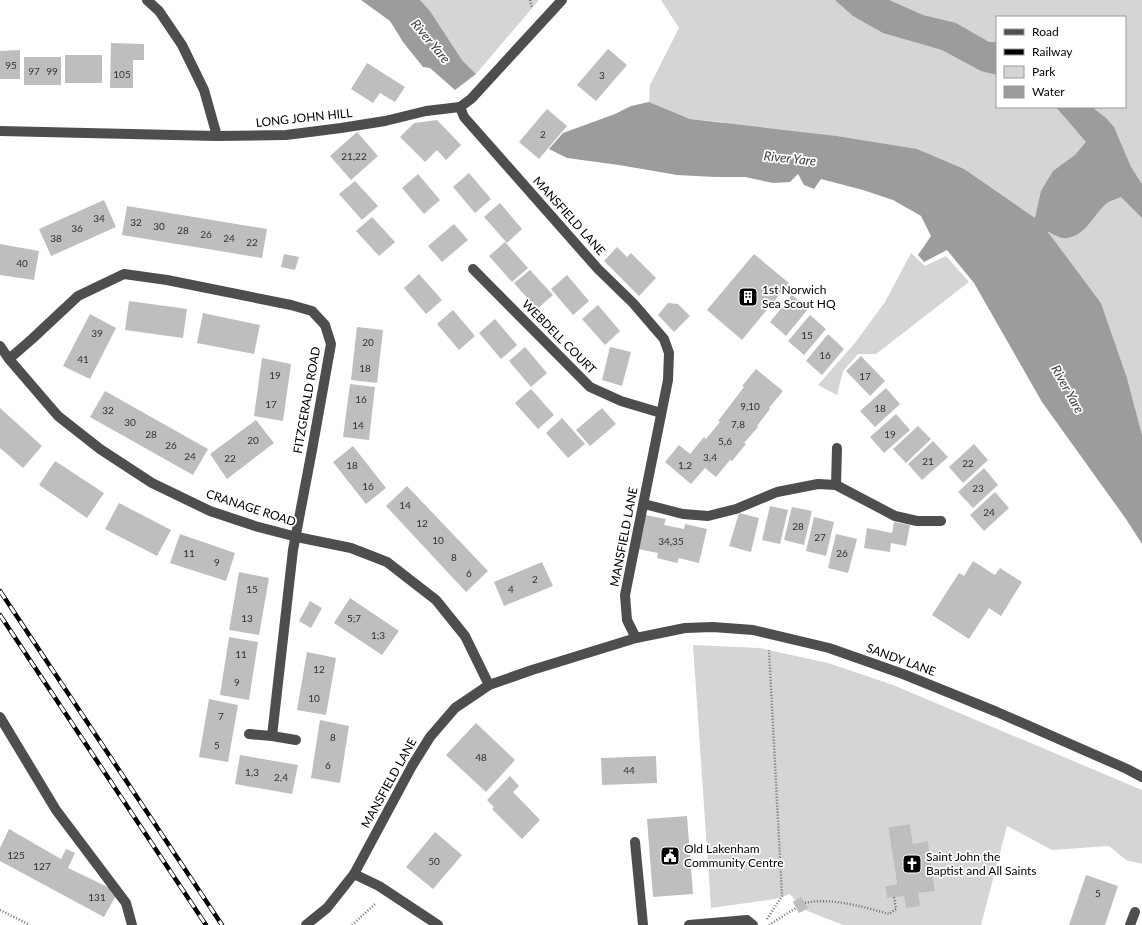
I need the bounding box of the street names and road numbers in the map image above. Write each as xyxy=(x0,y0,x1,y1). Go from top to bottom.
street label: LONG JOHN HILL xyxy=(255,105,353,130)
street label: MANSFIELD LANE xyxy=(530,173,609,258)
street label: WEBDELL COURT xyxy=(519,296,600,377)
street label: FITZGERALD ROAD xyxy=(290,345,323,454)
street label: CRANAGE ROAD xyxy=(204,486,298,529)
street label: MANSFIELD LANE xyxy=(607,486,640,588)
street label: SANDY LANE xyxy=(864,640,938,679)
street label: MANSFIELD LANE xyxy=(358,735,420,830)

